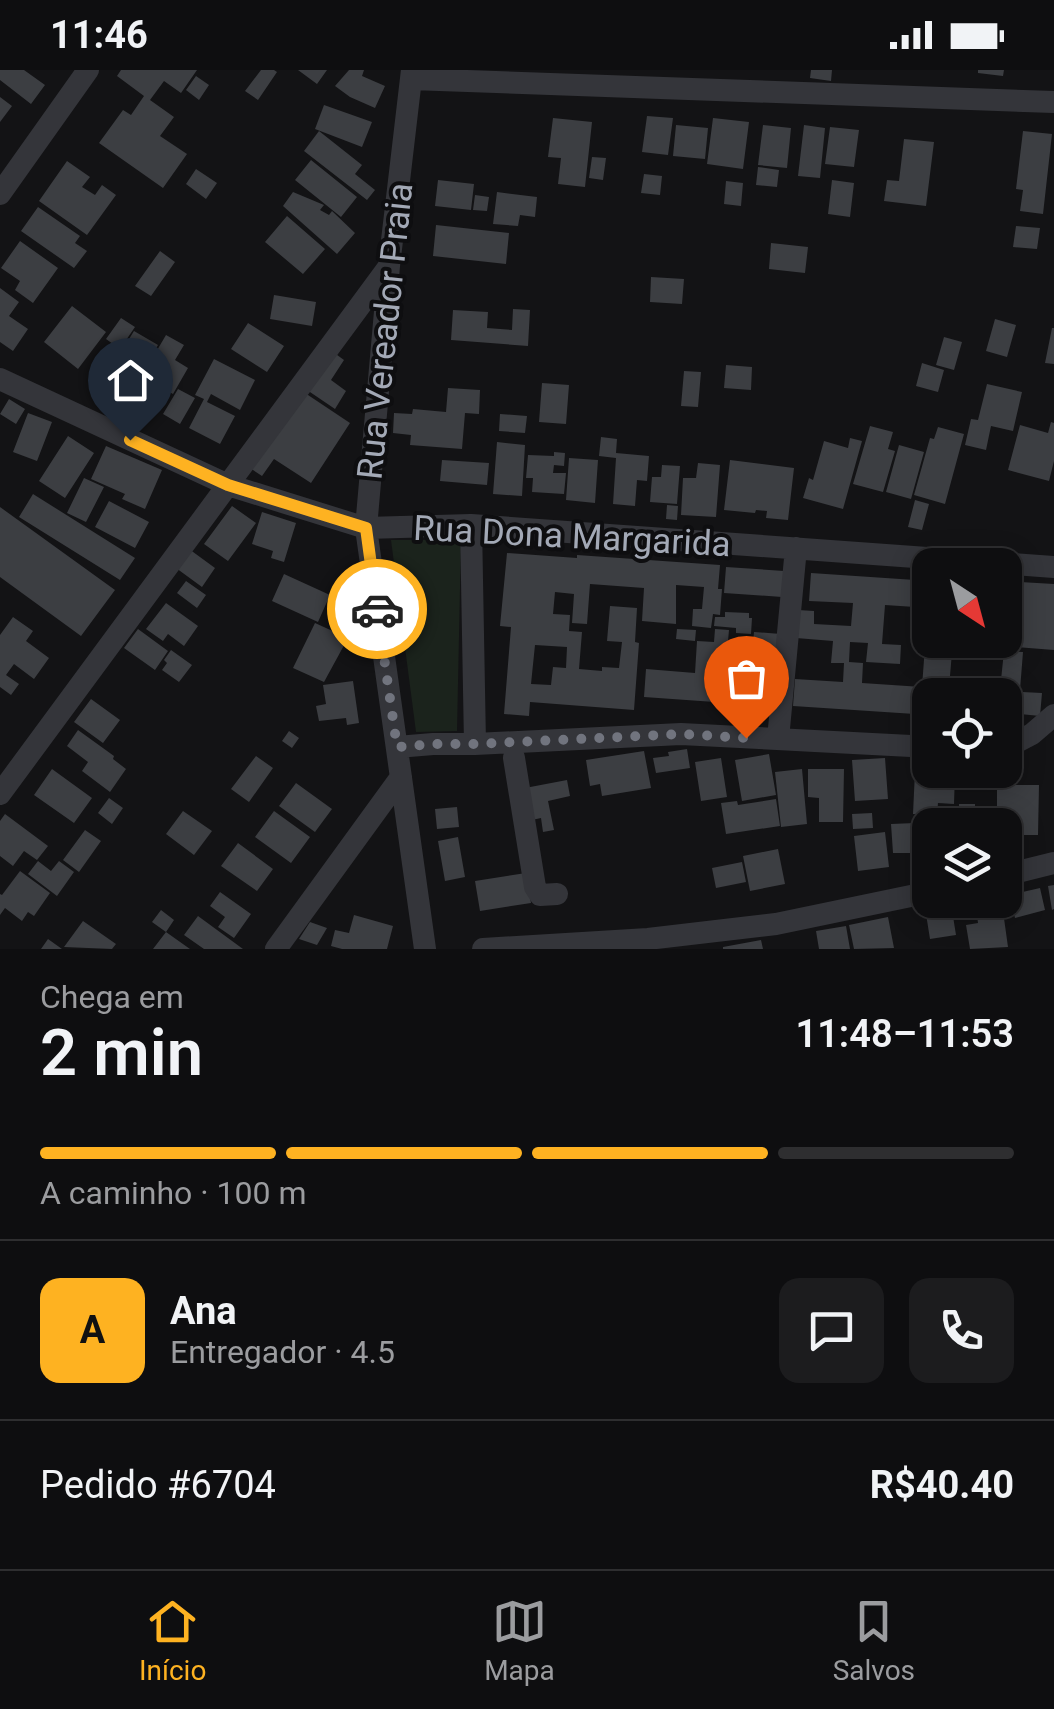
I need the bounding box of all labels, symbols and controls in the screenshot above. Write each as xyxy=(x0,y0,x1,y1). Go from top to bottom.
text: 11:46 xyxy=(50,13,148,57)
street label: Rua Vereador Praia xyxy=(350,181,421,481)
pin xyxy=(88,338,173,441)
icon: home xyxy=(103,353,158,408)
street label: Rua Dona Margarida xyxy=(412,508,732,565)
north arrow xyxy=(912,548,1022,658)
map controls xyxy=(912,548,1022,918)
courier xyxy=(327,559,427,659)
icon: car xyxy=(350,582,405,637)
pin xyxy=(704,636,789,739)
icon: bag xyxy=(719,651,774,706)
button: locate xyxy=(912,678,1022,788)
button: layers xyxy=(912,808,1022,918)
text: Chega em xyxy=(40,978,184,1016)
text: 11:48–11:53 xyxy=(795,1012,1014,1056)
text: 2 min xyxy=(40,1015,203,1091)
text: A caminho · 100 m xyxy=(40,1174,307,1212)
button: chat xyxy=(779,1278,884,1383)
button: phone xyxy=(909,1278,1014,1383)
text: Ana xyxy=(170,1289,237,1333)
text: A xyxy=(80,1308,105,1352)
text: Entregador · 4.5 xyxy=(170,1333,395,1371)
text: Pedido #6704 xyxy=(40,1463,276,1507)
text: R$40.40 xyxy=(870,1463,1014,1507)
tab: Início xyxy=(139,1594,206,1687)
tab: Mapa xyxy=(484,1594,555,1687)
tab: Salvos xyxy=(833,1594,915,1687)

